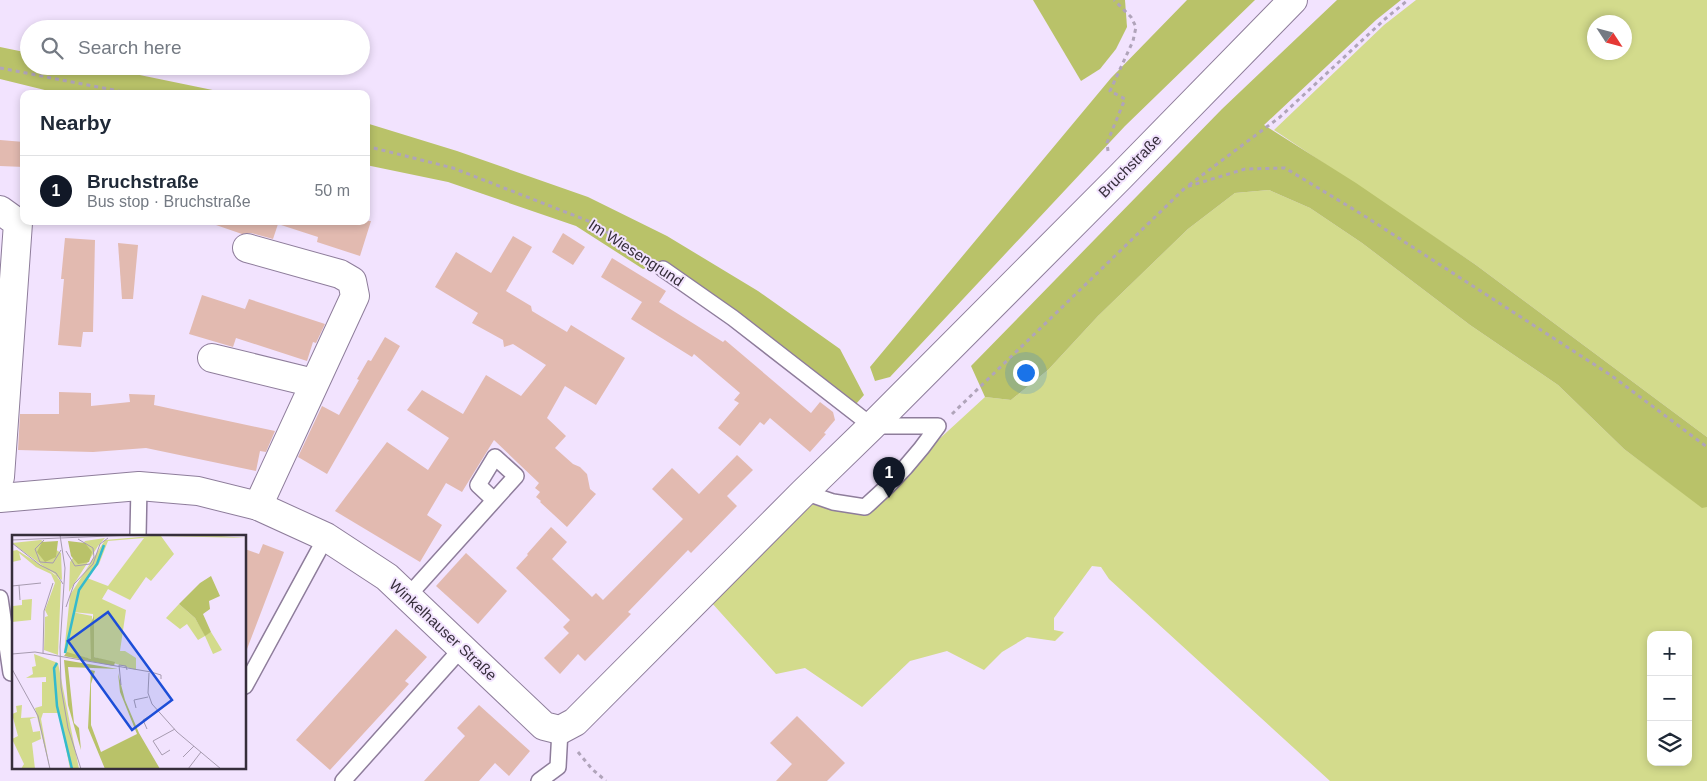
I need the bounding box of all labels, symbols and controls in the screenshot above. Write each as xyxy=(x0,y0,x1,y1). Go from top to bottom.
north arrow xyxy=(1587,15,1632,60)
search box xyxy=(20,20,370,75)
icon: search xyxy=(38,34,66,62)
text: Search here xyxy=(78,37,182,58)
text: Nearby xyxy=(40,111,111,134)
street label: Bruchstraße xyxy=(1095,131,1165,201)
text: Bruchstraße xyxy=(87,171,199,192)
text: 1 xyxy=(52,182,60,199)
text: 50 m xyxy=(314,182,350,199)
text: Bus stop · Bruchstraße xyxy=(87,193,251,210)
street label: Im Wiesengrund xyxy=(586,216,687,289)
your location xyxy=(1013,360,1039,386)
pin: 1 xyxy=(873,457,905,498)
inset map xyxy=(12,535,246,768)
street label: Winkelhauser Straße xyxy=(386,576,500,684)
map controls xyxy=(1647,631,1692,766)
button: + xyxy=(1647,631,1692,676)
button: − xyxy=(1647,676,1692,721)
button: layers xyxy=(1647,721,1692,766)

